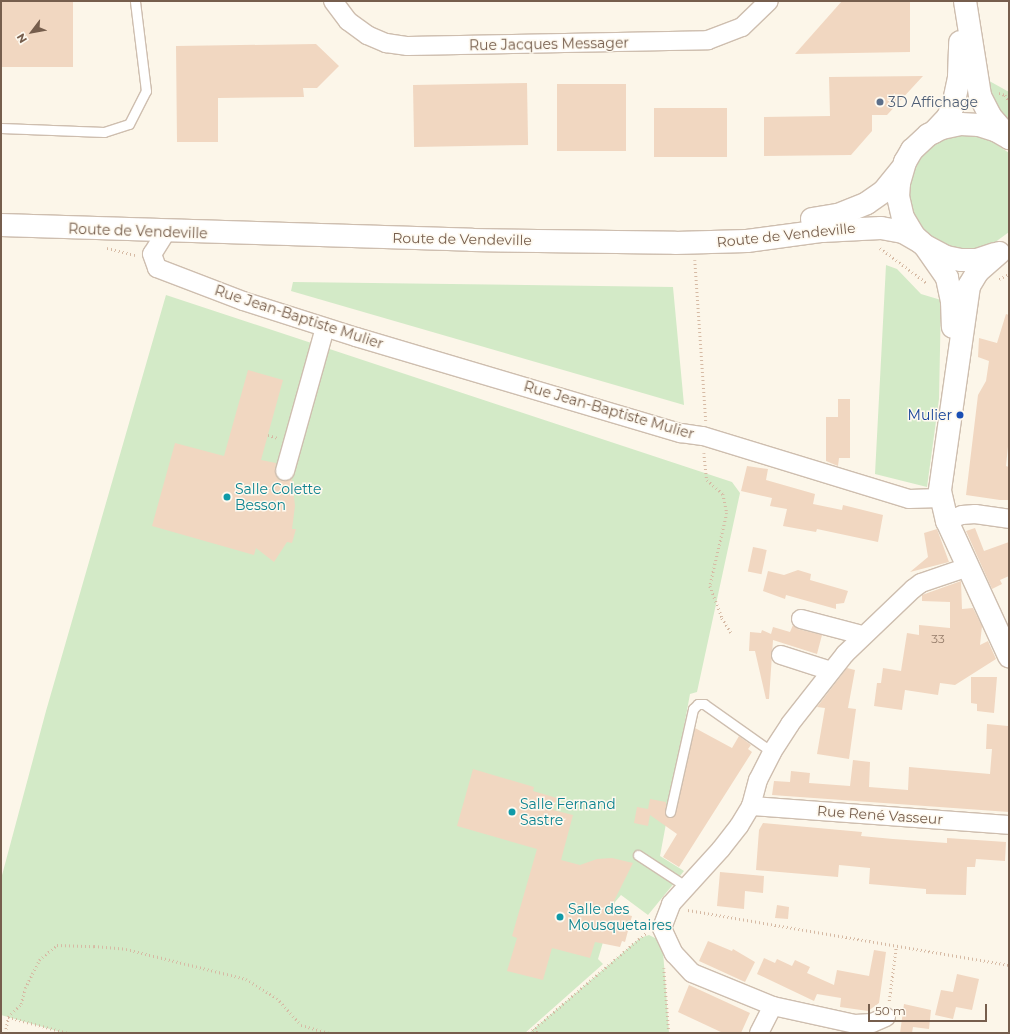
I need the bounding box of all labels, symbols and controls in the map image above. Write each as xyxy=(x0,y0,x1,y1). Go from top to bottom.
north arrow xyxy=(12,12,52,52)
text: N xyxy=(14,31,30,46)
street label: Rue Jacques Messager xyxy=(469,34,629,54)
place label: 3D Affichage xyxy=(888,94,978,110)
marker: 3D Affichage xyxy=(875,97,885,107)
street label: Route de Vendeville xyxy=(716,219,856,251)
street label: Route de Vendeville xyxy=(68,220,208,242)
street label: Route de Vendeville xyxy=(392,229,532,249)
street label: Rue Jean-Baptiste Mulier xyxy=(212,282,386,352)
street label: Rue Jean-Baptiste Mulier xyxy=(522,378,696,442)
place label: Mulier xyxy=(908,407,952,423)
marker: Mulier xyxy=(955,410,965,420)
place label: Salle Colette Besson xyxy=(235,481,321,514)
marker: Salle Colette Besson xyxy=(222,492,232,502)
house number: 33 xyxy=(931,632,945,646)
place label: Salle Fernand Sastre xyxy=(520,796,616,828)
street label: Rue René Vasseur xyxy=(816,802,944,828)
marker: Salle Fernand Sastre xyxy=(507,807,517,817)
place label: Salle des Mousquetaires xyxy=(568,901,672,934)
marker: Salle des Mousquetaires xyxy=(555,912,565,922)
scale bar xyxy=(870,996,989,1022)
text: 50 m xyxy=(875,1003,906,1018)

